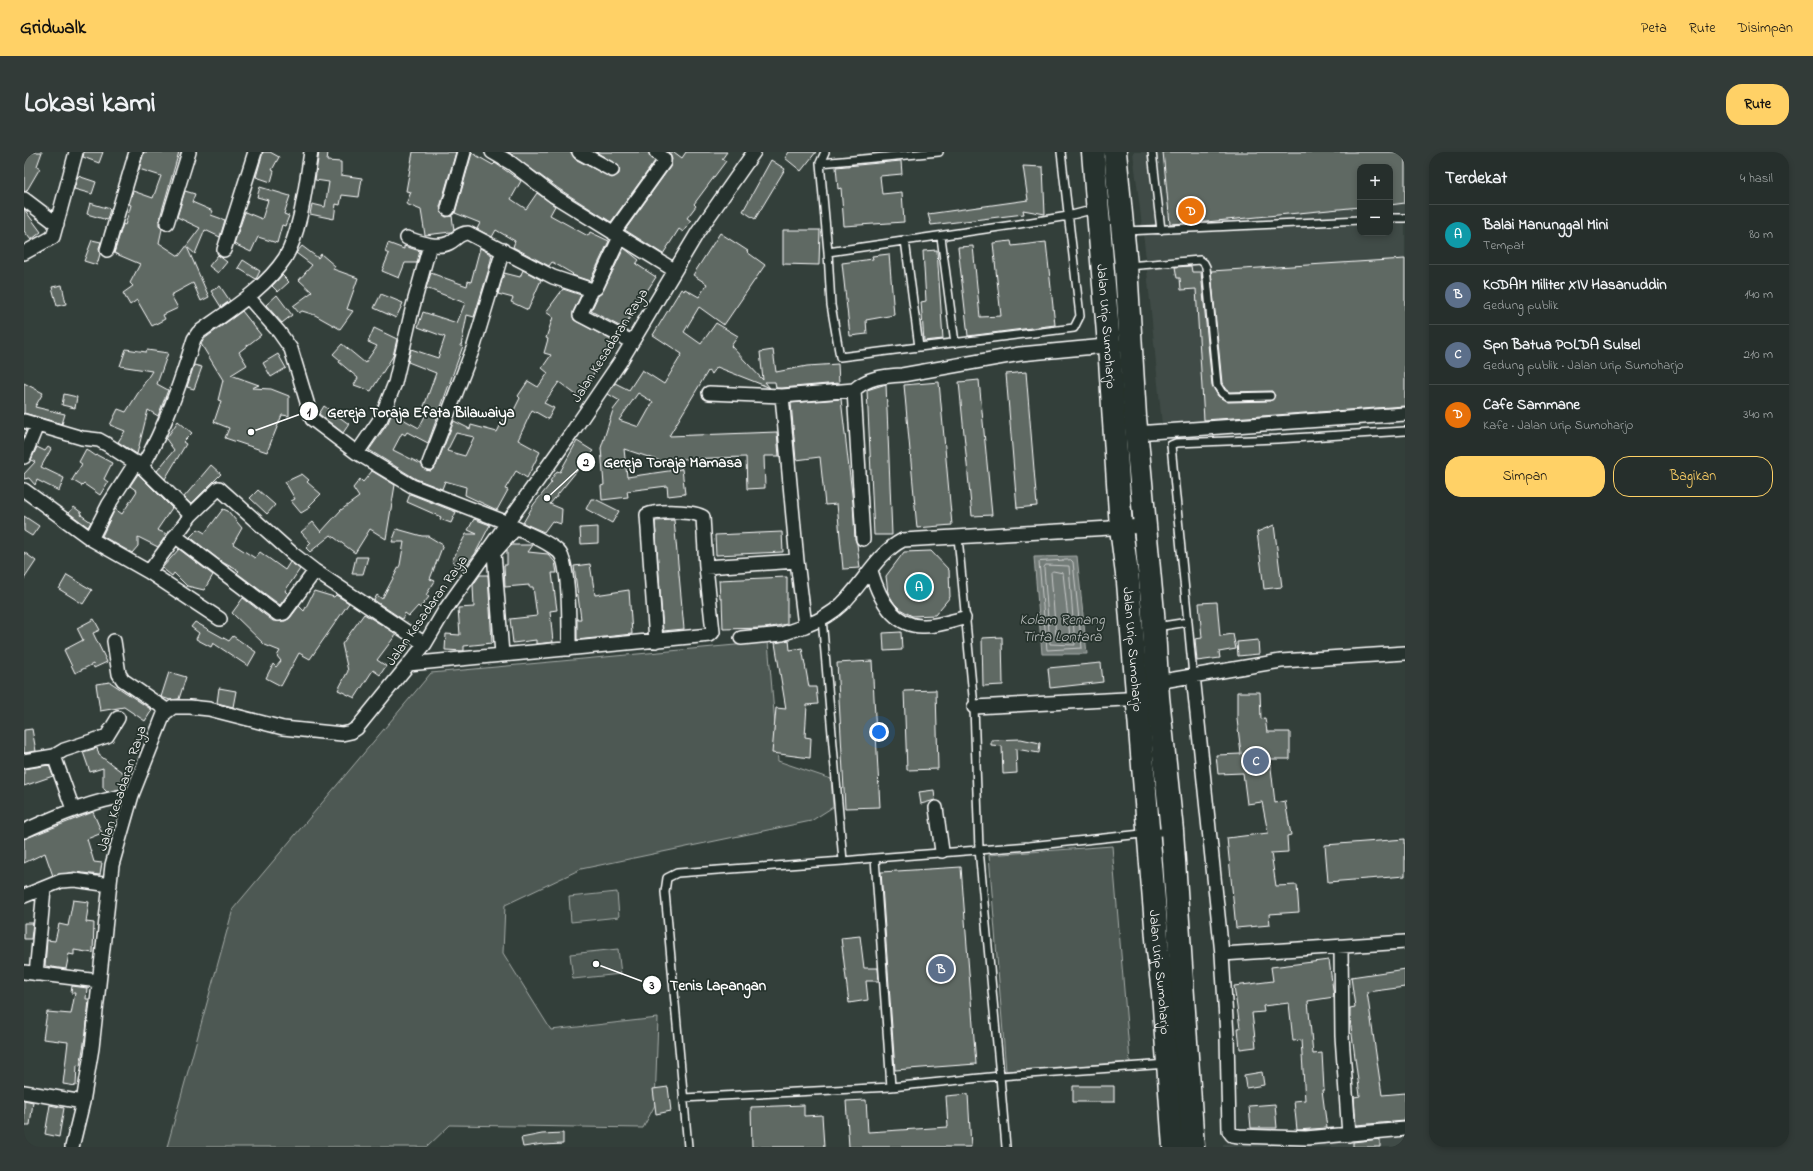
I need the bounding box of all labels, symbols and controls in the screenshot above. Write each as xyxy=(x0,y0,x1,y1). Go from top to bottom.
text: Gridwalk xyxy=(20,15,86,42)
text: Peta xyxy=(1641,18,1667,39)
text: Rute xyxy=(1689,18,1716,39)
text: Disimpan xyxy=(1738,18,1793,39)
text: Lokasi kami xyxy=(24,84,156,125)
button: Rute xyxy=(1726,84,1789,125)
map controls xyxy=(1357,164,1393,236)
button: + xyxy=(1357,164,1393,200)
text: Terdekat xyxy=(1445,166,1507,191)
text: 4 hasil xyxy=(1740,169,1773,188)
pin: D xyxy=(1178,196,1204,226)
button: − xyxy=(1357,200,1393,236)
text: Balai Manunggal Mini xyxy=(1483,214,1609,236)
text: A xyxy=(1454,225,1462,244)
text: 80 m xyxy=(1749,225,1773,244)
text: Tempat xyxy=(1483,236,1525,255)
street label: Jalan Urip Sumoharjo xyxy=(1090,263,1121,390)
text: KODAM Militer XIV Hasanuddin xyxy=(1483,274,1667,296)
street label: Jalan Kesadaran Raya xyxy=(567,285,655,407)
text: B xyxy=(1454,285,1462,304)
text: 140 m xyxy=(1745,285,1773,304)
text: Gedung publik xyxy=(1483,296,1558,315)
text: Spn Batua POLDA Sulsel xyxy=(1483,334,1640,356)
text: C xyxy=(1454,345,1462,364)
text: 210 m xyxy=(1743,345,1773,364)
text: Gedung publik · Jalan Urip Sumoharjo xyxy=(1483,356,1684,375)
text: Cafe Sammane xyxy=(1483,394,1580,416)
callout: Gereja Toraja Efata Bilawaiya xyxy=(299,398,523,425)
text: Gereja Toraja Efata Bilawaiya xyxy=(327,402,515,426)
text: 1 xyxy=(307,404,311,422)
text: D xyxy=(1453,405,1463,424)
text: 340 m xyxy=(1743,405,1773,424)
text: Kafe · Jalan Urip Sumoharjo xyxy=(1483,416,1633,435)
callout: Gereja Toraja Mamasa xyxy=(576,448,750,475)
text: Gereja Toraja Mamasa xyxy=(604,452,742,474)
text: 2 xyxy=(582,454,589,472)
button: Simpan xyxy=(1445,456,1605,497)
button: Bagikan xyxy=(1613,456,1773,497)
street label: Jalan Kesadaran Raya xyxy=(381,551,474,671)
pin: A xyxy=(906,572,932,602)
street label: Jalan Urip Sumoharjo xyxy=(1116,586,1148,713)
water label: Kolam Renang Tirta Lontara xyxy=(1019,609,1105,648)
your location xyxy=(869,722,889,742)
street label: Jalan Kesadaran Raya xyxy=(92,723,154,854)
pin: C xyxy=(1243,746,1269,776)
street label: Jalan Urip Sumoharjo xyxy=(1143,909,1175,1035)
pin: B xyxy=(928,954,954,984)
callout: Tenis Lapangan xyxy=(642,971,774,998)
text: Tenis Lapangan xyxy=(670,975,767,999)
text: 3 xyxy=(649,977,655,995)

